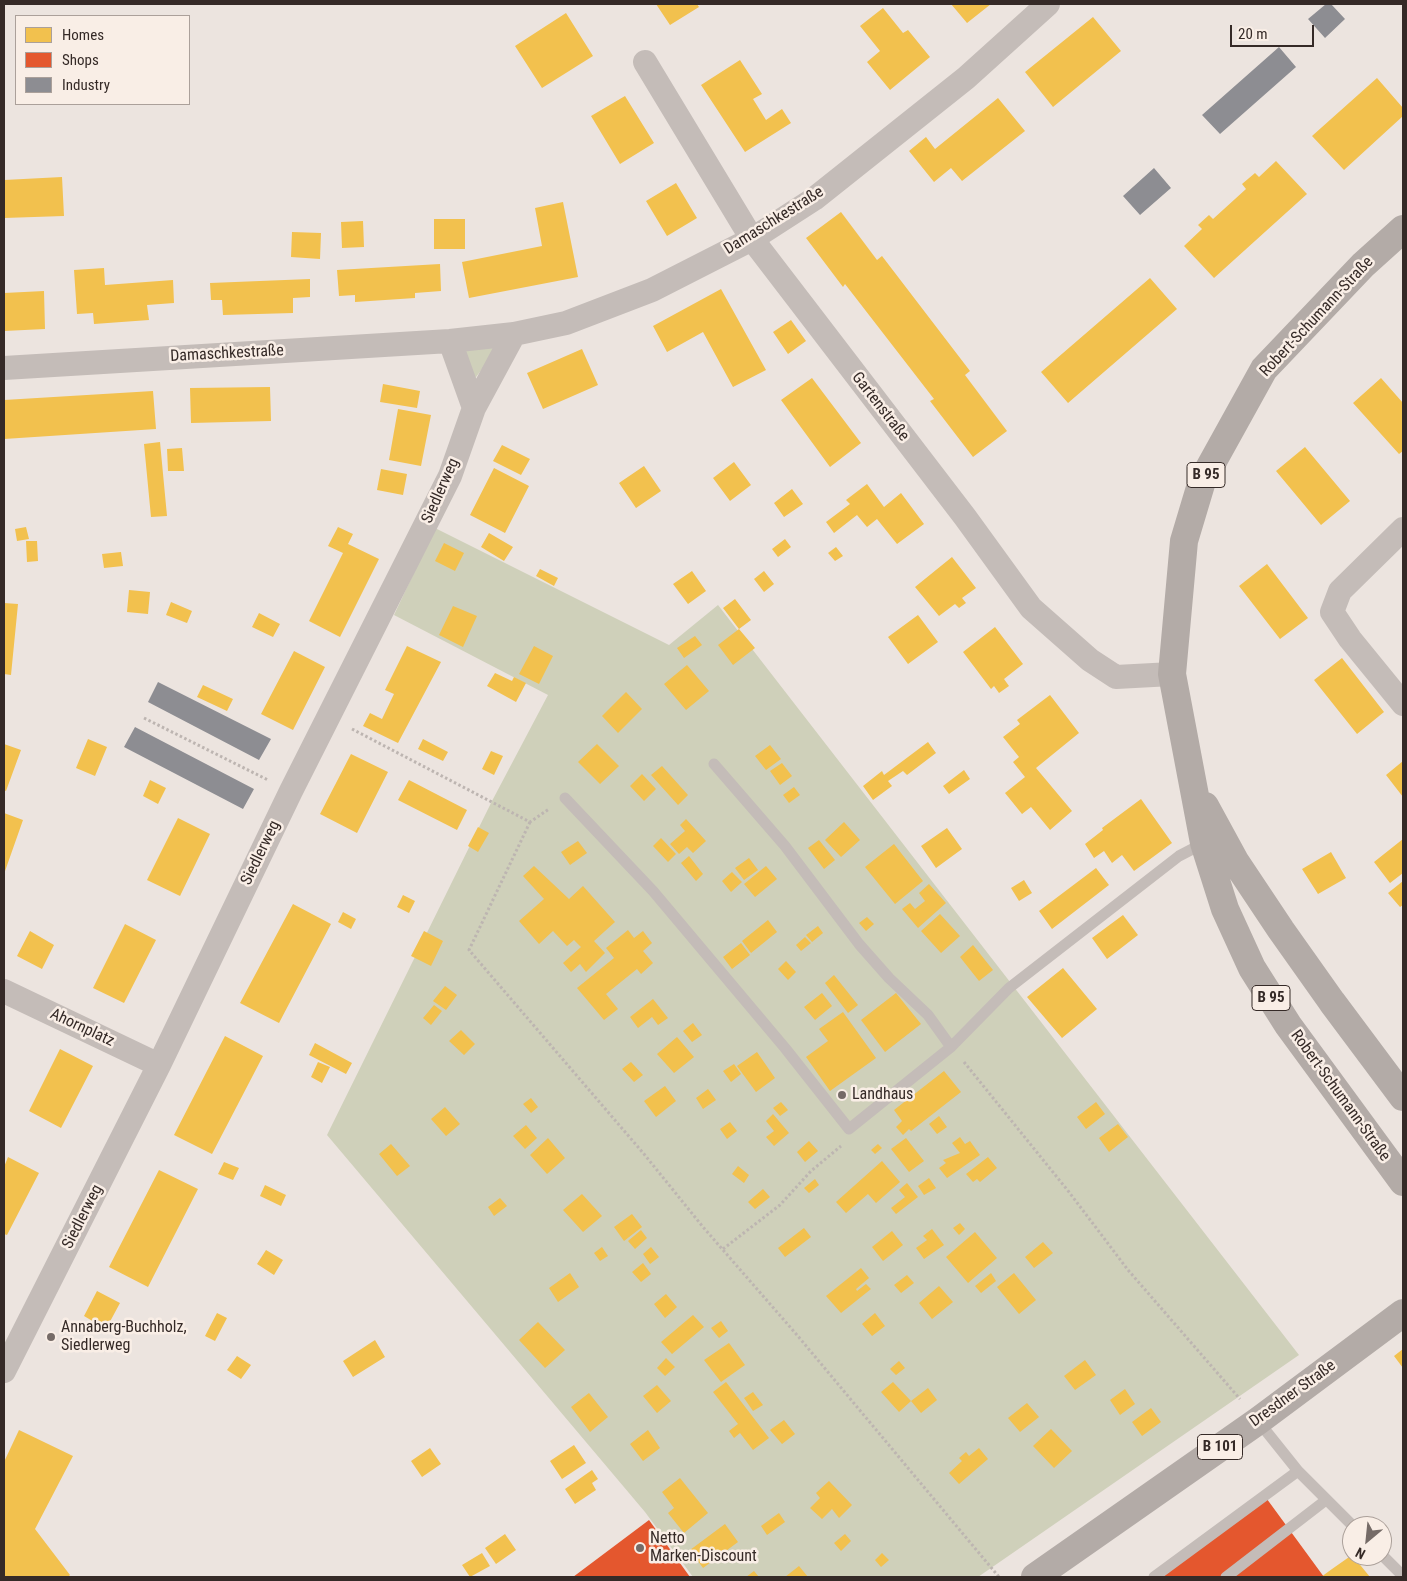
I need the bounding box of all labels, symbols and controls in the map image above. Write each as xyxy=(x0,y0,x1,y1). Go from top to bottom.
legend xyxy=(15,15,190,105)
scale bar xyxy=(1232,15,1316,47)
text: 20 m xyxy=(1238,25,1268,43)
text: Homes xyxy=(62,26,104,44)
text: Shops xyxy=(62,51,99,69)
text: Industry xyxy=(62,76,110,94)
street label: Damaschkestraße xyxy=(721,183,827,259)
street label: Robert-Schumann-Straße xyxy=(1256,253,1378,381)
street label: Damaschkestraße xyxy=(170,341,284,367)
street label: Gartenstraße xyxy=(847,369,913,445)
street label: Siedlerweg xyxy=(418,455,464,527)
road number: B 95 xyxy=(1187,462,1225,488)
street label: Siedlerweg xyxy=(237,818,285,888)
road number: B 95 xyxy=(1252,986,1290,1010)
street label: Ahornplatz xyxy=(47,1005,117,1051)
street label: Robert-Schumann-Straße xyxy=(1286,1027,1394,1165)
place label: Landhaus xyxy=(852,1085,913,1105)
marker: Landhaus xyxy=(836,1089,848,1101)
street label: Siedlerweg xyxy=(59,1182,107,1252)
place label: Annaberg-Buchholz, Siedlerweg xyxy=(61,1318,187,1356)
marker: Annaberg-Buchholz, Siedlerweg xyxy=(45,1331,57,1343)
street label: Dresdner Straße xyxy=(1246,1356,1340,1432)
road number: B 101 xyxy=(1198,1434,1242,1460)
north arrow xyxy=(1342,1516,1392,1566)
place label: Netto Marken-Discount xyxy=(650,1529,757,1567)
marker: Netto Marken-Discount xyxy=(634,1542,646,1554)
text: N xyxy=(1353,1544,1368,1562)

